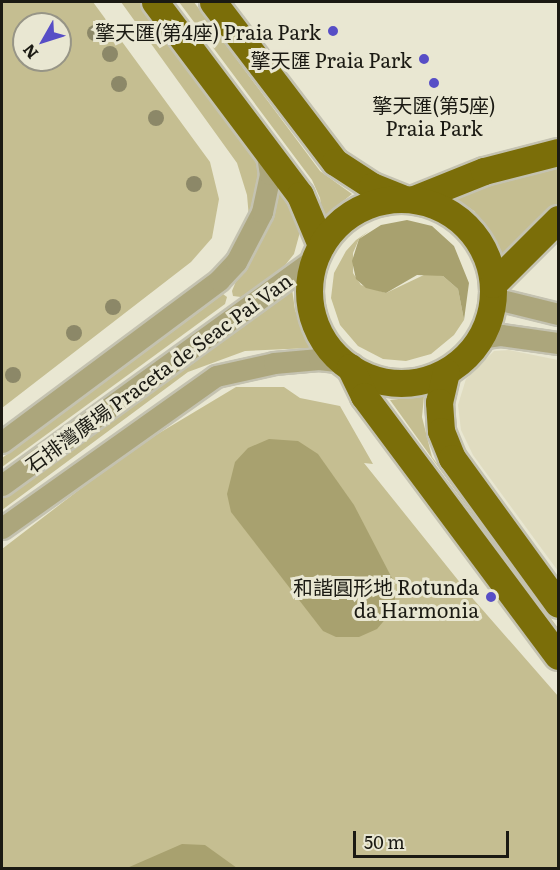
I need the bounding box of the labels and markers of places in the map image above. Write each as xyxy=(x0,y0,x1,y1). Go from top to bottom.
place label: 擎天匯(第4座) Praia Park xyxy=(95,19,321,43)
marker: 擎天匯(第4座) Praia Park xyxy=(326,24,340,38)
place label: 擎天匯 Praia Park xyxy=(250,47,412,71)
marker: 擎天匯 Praia Park xyxy=(417,52,431,66)
marker: 擎天匯(第5座) Praia Park xyxy=(427,76,441,90)
place label: 擎天匯(第5座) Praia Park xyxy=(372,92,496,139)
place label: 和諧圓形地 Rotunda da Harmonia xyxy=(293,574,479,621)
marker: 和諧圓形地 Rotunda da Harmonia xyxy=(484,590,498,604)

